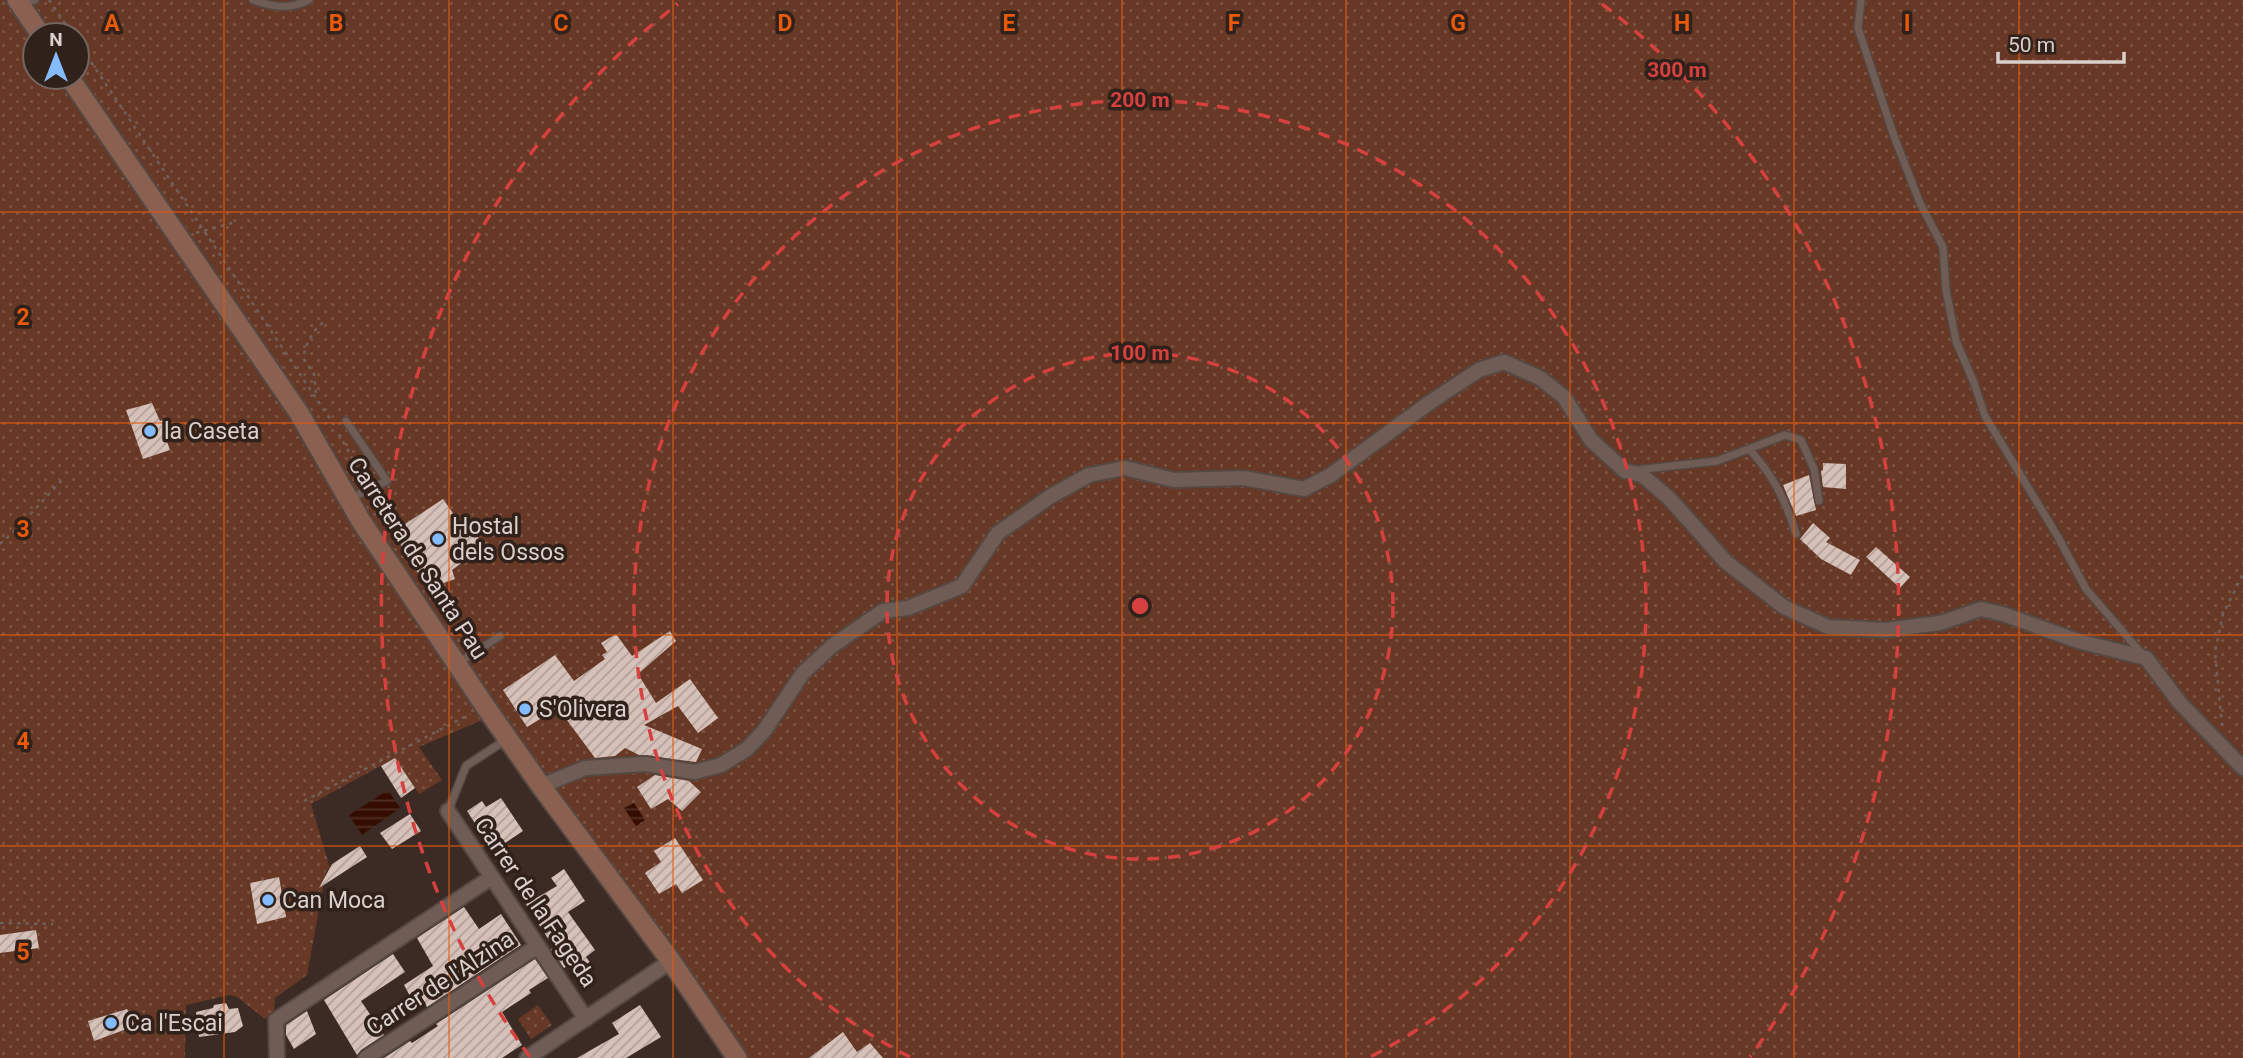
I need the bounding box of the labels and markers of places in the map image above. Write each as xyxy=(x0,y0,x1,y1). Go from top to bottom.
place label: la Caseta xyxy=(164,418,259,445)
marker: la Caseta xyxy=(142,423,158,439)
place label: Hostal dels Ossos xyxy=(452,513,565,566)
marker: Hostal dels Ossos xyxy=(430,531,446,547)
centre of rings xyxy=(1128,594,1152,618)
place label: S'Olivera xyxy=(539,696,627,723)
marker: S'Olivera xyxy=(517,701,533,717)
place label: Can Moca xyxy=(282,887,386,914)
marker: Can Moca xyxy=(260,892,276,908)
place label: Ca l'Escai xyxy=(125,1010,223,1037)
marker: Ca l'Escai xyxy=(103,1015,119,1031)

